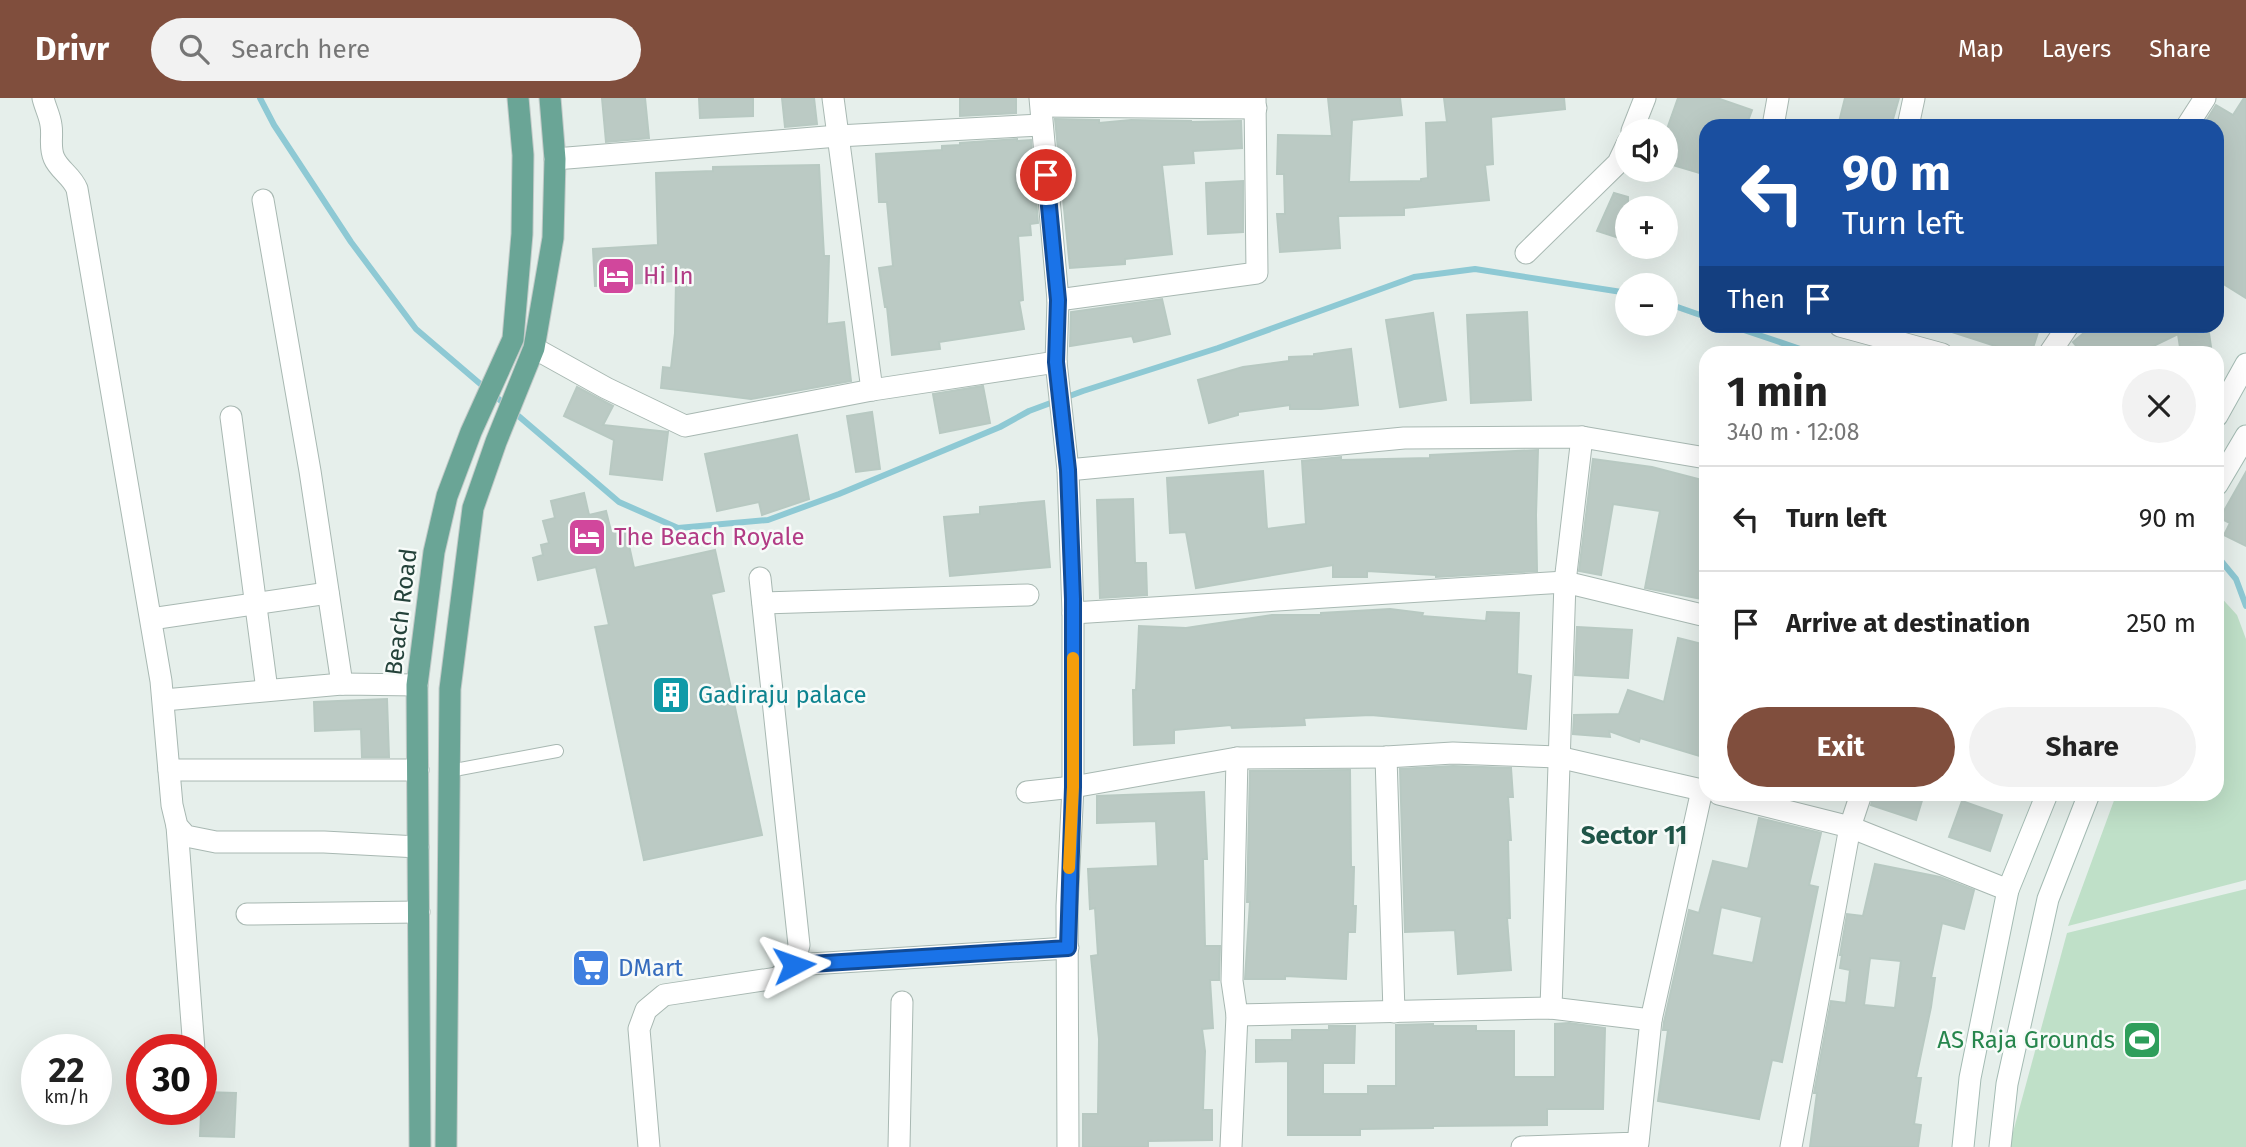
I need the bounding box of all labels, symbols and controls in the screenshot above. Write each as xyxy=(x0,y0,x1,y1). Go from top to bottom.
search box xyxy=(151,18,641,81)
text: Drivr xyxy=(35,29,109,69)
icon: search xyxy=(175,30,213,68)
text: Search here xyxy=(231,34,370,65)
text: Map xyxy=(1958,35,2004,63)
text: Layers xyxy=(2042,35,2111,63)
text: Share xyxy=(2149,35,2211,63)
map controls xyxy=(1615,119,1678,336)
button: sound xyxy=(1615,119,1678,182)
text: 90 m xyxy=(1842,144,1951,203)
pin xyxy=(1016,145,1076,205)
icon: left xyxy=(1727,147,1818,238)
icon: arrive xyxy=(1027,156,1065,194)
button: + xyxy=(1615,196,1678,259)
text: Turn left xyxy=(1842,204,1964,242)
hotel icon: Hi In xyxy=(595,255,637,297)
place label: Hi In xyxy=(643,262,694,290)
button: − xyxy=(1615,273,1678,336)
icon: arrive xyxy=(1799,280,1837,318)
text: Then xyxy=(1727,284,1785,315)
text: 1 min xyxy=(1727,367,1828,417)
button: close xyxy=(2122,369,2196,443)
text: 340 m · 12:08 xyxy=(1727,418,1859,446)
icon: left xyxy=(1727,500,1765,538)
text: Turn left xyxy=(1786,503,1887,534)
text: 90 m xyxy=(2139,503,2196,534)
hotel icon: The Beach Royale xyxy=(566,516,608,558)
place label: The Beach Royale xyxy=(614,523,805,551)
street label: Beach Road xyxy=(379,547,423,677)
icon: arrive xyxy=(1727,605,1765,643)
text: Arrive at destination xyxy=(1786,608,2030,639)
text: 250 m xyxy=(2126,608,2196,639)
building icon: Gadiraju palace xyxy=(650,674,692,716)
place label: Gadiraju palace xyxy=(698,681,866,709)
button: Exit xyxy=(1727,707,1955,787)
button: Share xyxy=(1969,707,2196,787)
district label: Sector 11 xyxy=(1581,820,1687,851)
position arrow xyxy=(757,928,831,1002)
supermarket icon: DMart xyxy=(570,947,612,989)
place label: DMart xyxy=(618,954,683,982)
sports icon: AS Raja Grounds xyxy=(2121,1019,2163,1061)
place label: AS Raja Grounds xyxy=(1937,1026,2115,1054)
speed limit sign: 30 xyxy=(126,1034,217,1125)
text: 22 xyxy=(48,1049,85,1091)
text: km/h xyxy=(44,1086,89,1108)

